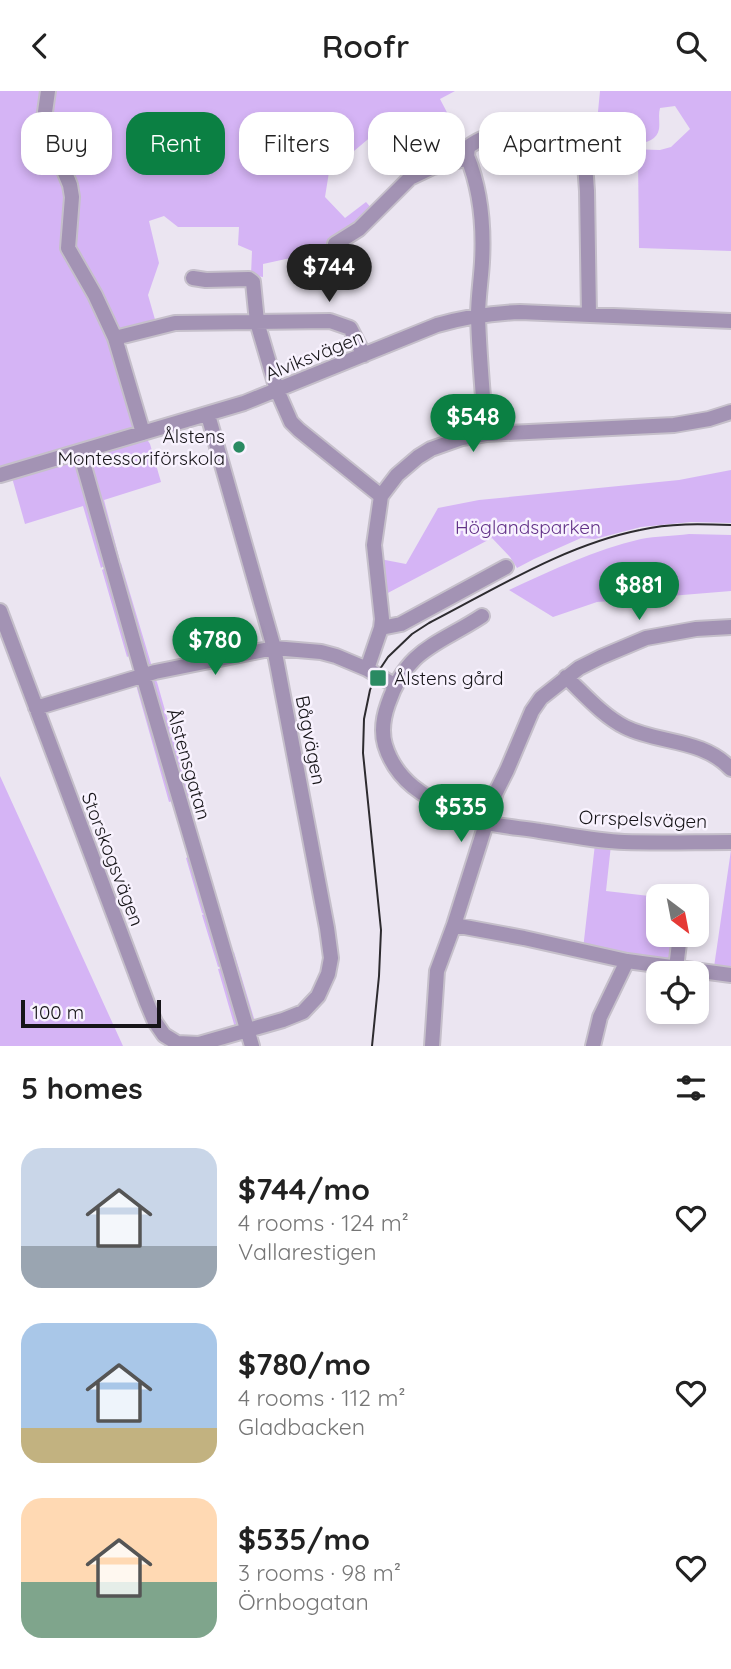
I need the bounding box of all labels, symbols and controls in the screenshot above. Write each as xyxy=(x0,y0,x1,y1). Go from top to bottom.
text: Roofr xyxy=(322,26,409,66)
icon: back xyxy=(21,27,59,65)
icon: search xyxy=(672,27,710,65)
chip: Buy xyxy=(21,112,112,175)
chip: Rent xyxy=(126,112,225,175)
chip: Filters xyxy=(239,112,354,175)
chip: New xyxy=(368,112,465,175)
chip: Apartment xyxy=(479,112,646,175)
pin: $744 xyxy=(288,245,370,304)
text: $744 xyxy=(303,252,355,281)
street label: Alviksvägen xyxy=(261,324,367,386)
pin: $548 xyxy=(432,395,514,454)
text: $548 xyxy=(446,402,500,431)
place label: Ålstens Montessoriförskola xyxy=(57,424,225,470)
marker: Ålstens Montessoriförskola xyxy=(231,439,247,455)
park label: Höglandsparken xyxy=(455,515,601,539)
pin: $881 xyxy=(598,563,680,622)
text: $881 xyxy=(615,570,663,599)
pin: $780 xyxy=(174,617,256,677)
text: $780 xyxy=(188,625,242,654)
place label: Ålstens gård xyxy=(394,666,503,690)
marker: Ålstens gård xyxy=(368,668,388,688)
street label: Bågvägen xyxy=(291,693,331,787)
street label: Ålstensgatan xyxy=(162,706,216,822)
pin: $535 xyxy=(420,785,502,844)
street label: Storskogsvägen xyxy=(76,789,150,929)
text: $535 xyxy=(435,792,487,821)
street label: Orrspelsvägen xyxy=(578,805,708,833)
north arrow xyxy=(646,884,709,947)
map controls xyxy=(646,884,709,1024)
button: locate xyxy=(646,961,709,1024)
scale bar xyxy=(21,997,161,1029)
text: 100 m xyxy=(32,1000,84,1024)
text: 5 homes xyxy=(21,1069,143,1107)
icon: filters xyxy=(672,1069,710,1107)
text: $744/mo xyxy=(238,1170,370,1208)
icon: home xyxy=(77,1176,161,1260)
icon: heart xyxy=(672,1199,710,1237)
text: 4 rooms · 124 m² xyxy=(238,1208,409,1237)
text: Vallarestigen xyxy=(238,1237,376,1266)
text: $780/mo xyxy=(238,1345,371,1383)
icon: home xyxy=(77,1351,161,1435)
icon: heart xyxy=(672,1374,710,1412)
text: 4 rooms · 112 m² xyxy=(238,1383,406,1412)
text: Gladbacken xyxy=(238,1412,365,1441)
text: $535/mo xyxy=(238,1520,370,1558)
icon: home xyxy=(77,1526,161,1610)
icon: heart xyxy=(672,1549,710,1587)
text: 3 rooms · 98 m² xyxy=(238,1558,401,1587)
text: Örnbogatan xyxy=(238,1587,369,1616)

